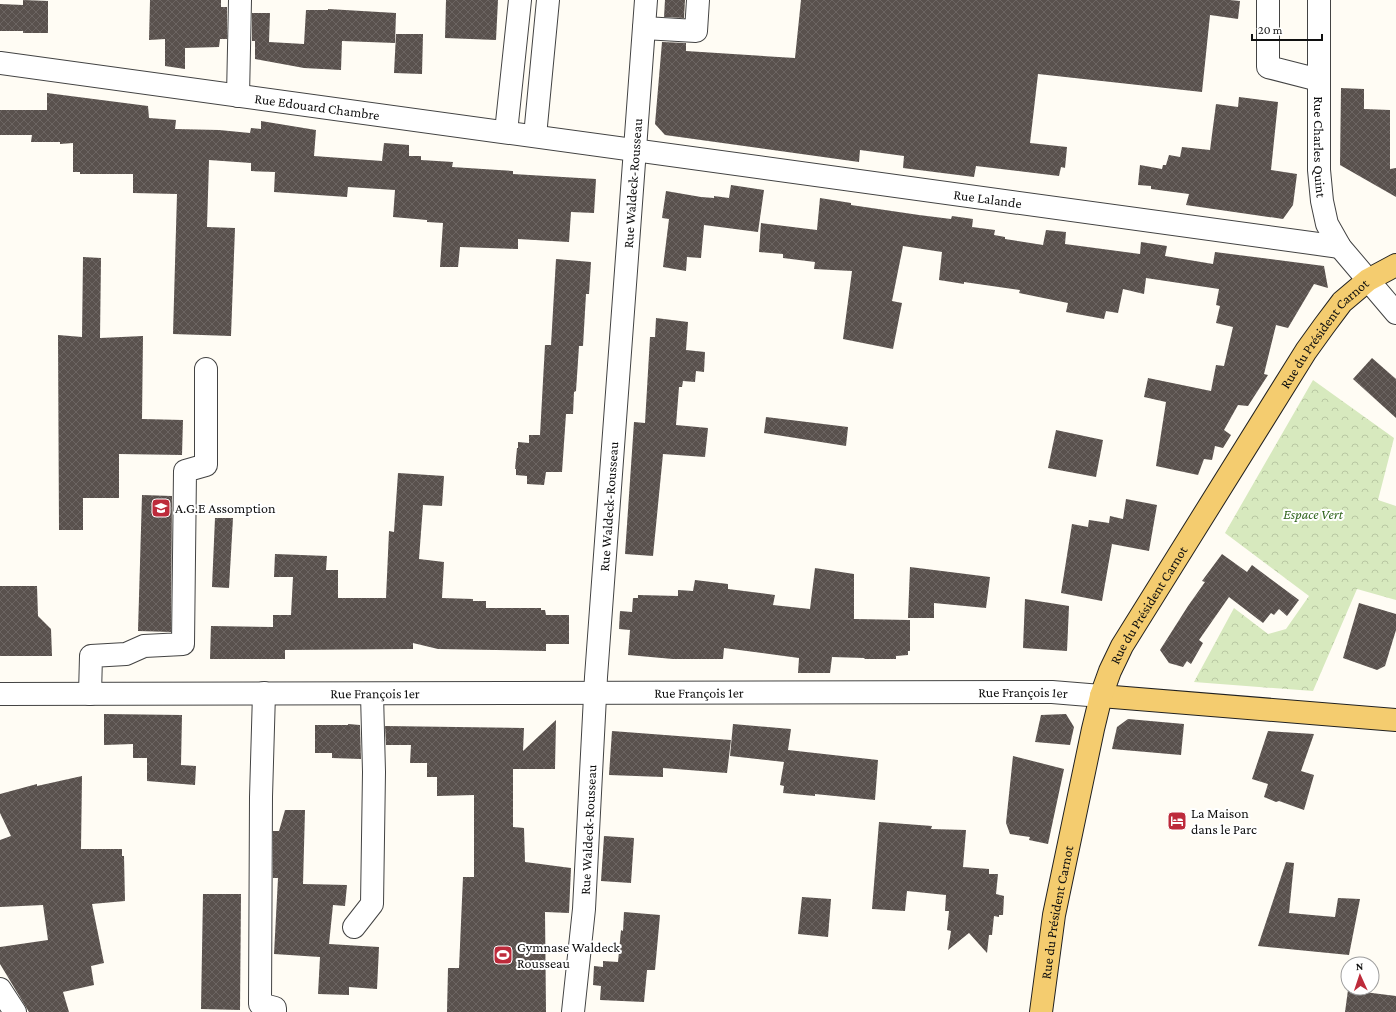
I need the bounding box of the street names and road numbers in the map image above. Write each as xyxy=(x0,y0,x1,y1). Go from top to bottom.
street label: Rue Edouard Chambre xyxy=(254,90,381,123)
street label: Rue Charles Quint xyxy=(1311,96,1330,199)
street label: Rue Waldeck-Rousseau xyxy=(620,117,645,249)
street label: Rue Lalande xyxy=(953,186,1023,211)
street label: Rue du Président Carnot xyxy=(1277,275,1372,391)
street label: Rue Waldeck-Rousseau xyxy=(596,440,621,572)
street label: Rue du Président Carnot xyxy=(1107,543,1191,666)
street label: Rue François 1er xyxy=(978,684,1068,701)
street label: Rue François 1er xyxy=(330,685,420,701)
street label: Rue François 1er xyxy=(654,685,744,701)
street label: Rue Waldeck-Rousseau xyxy=(577,764,599,895)
street label: Rue du Président Carnot xyxy=(1037,844,1076,980)

